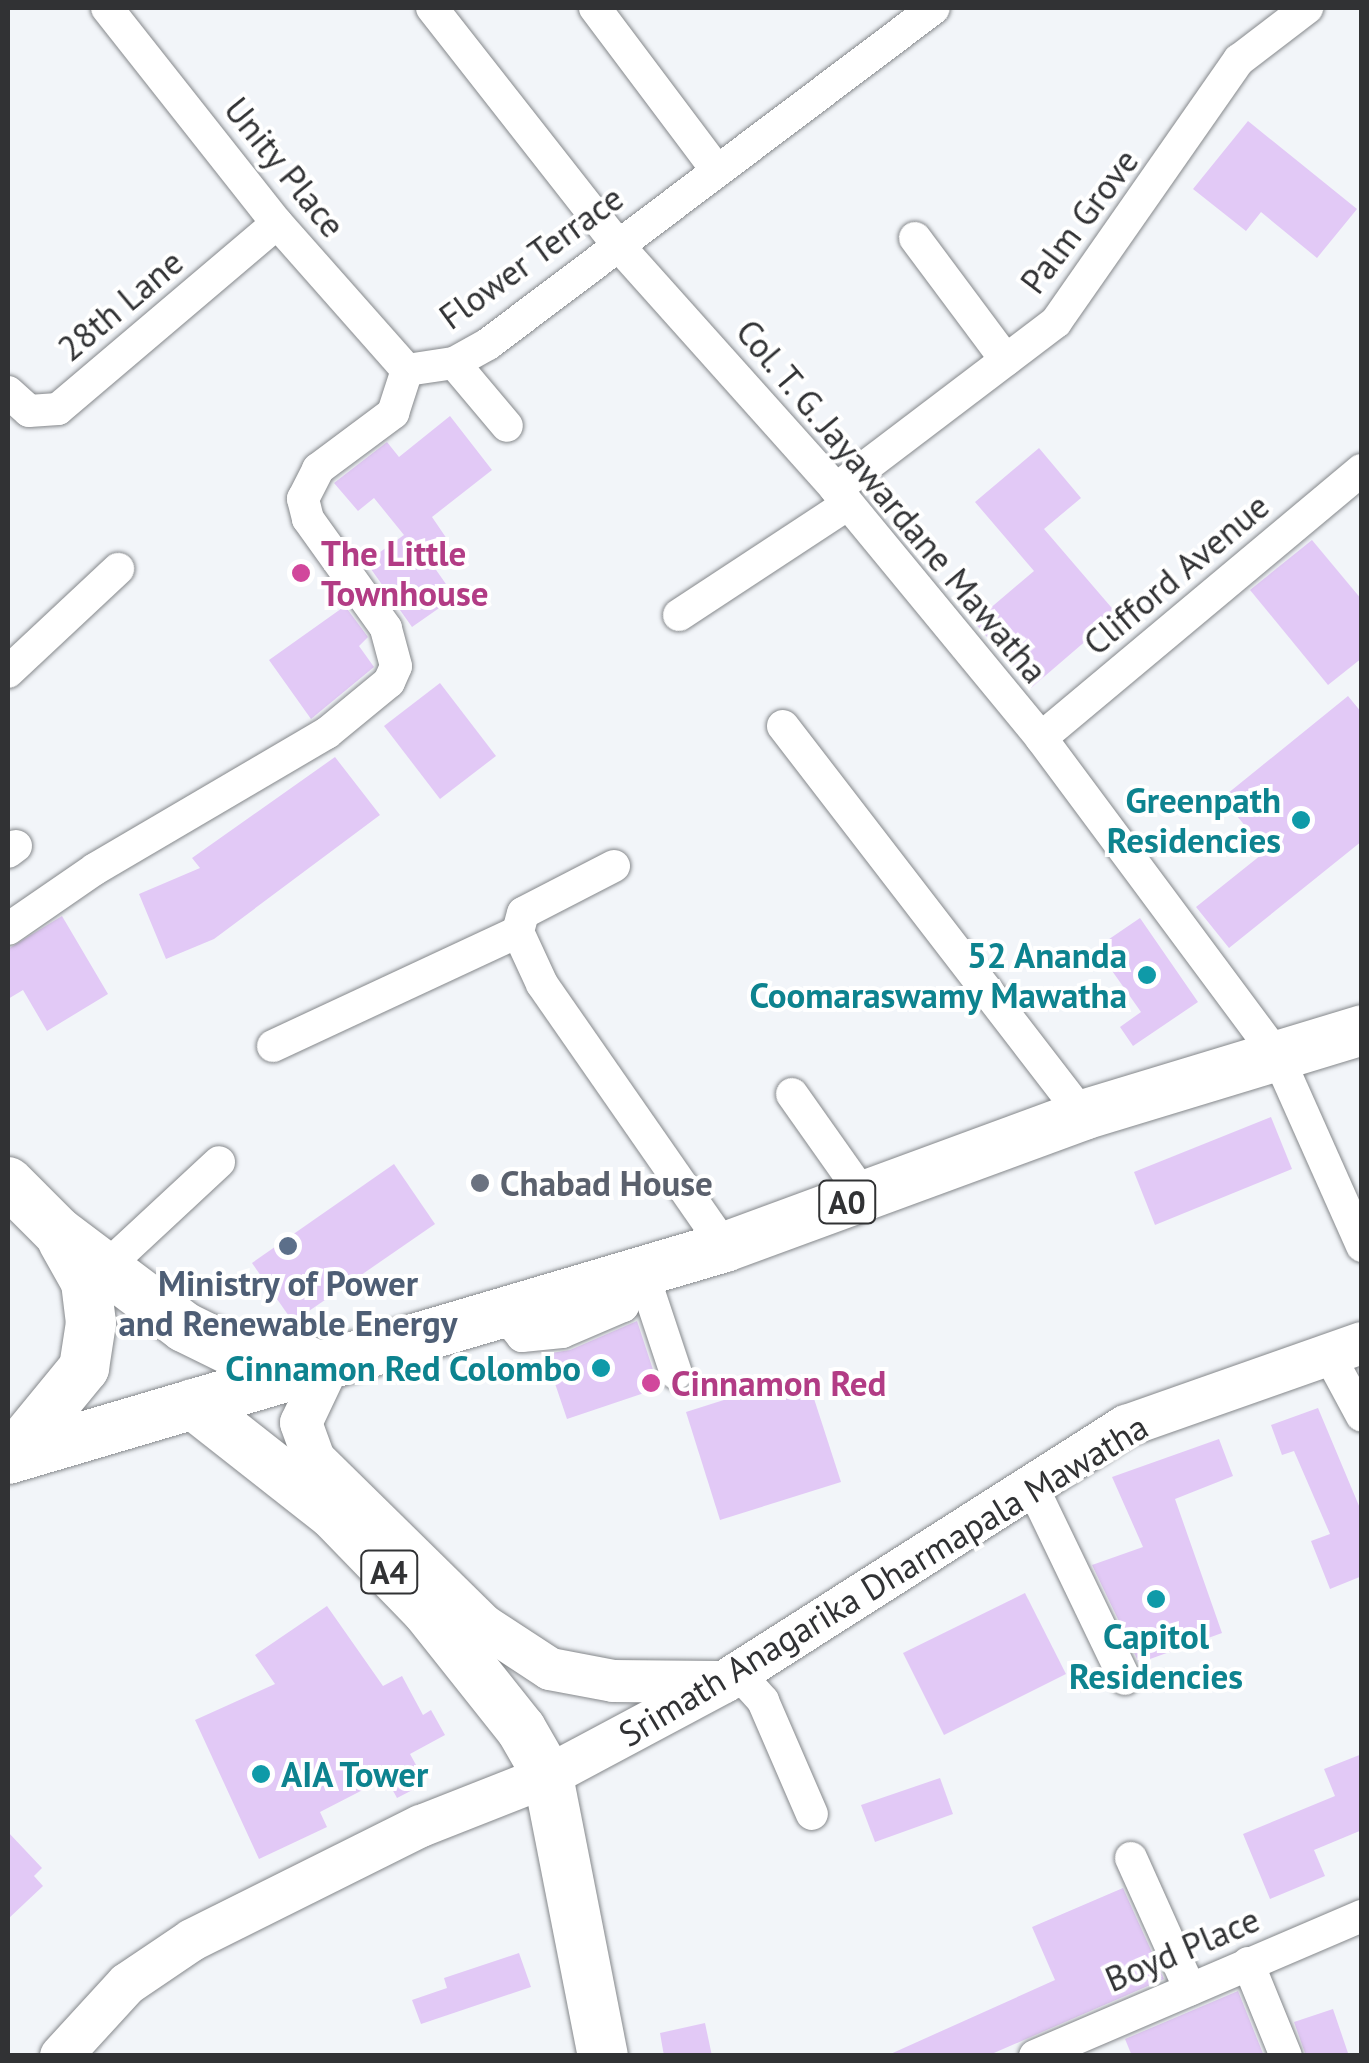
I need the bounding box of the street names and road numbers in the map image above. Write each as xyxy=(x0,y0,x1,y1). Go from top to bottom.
street label: Unity Place xyxy=(216,88,354,246)
street label: Palm Grove xyxy=(1011,141,1147,301)
street label: Flower Terrace xyxy=(431,176,631,338)
street label: 28th Lane xyxy=(49,241,191,369)
street label: Col. T. G. Jayawardane Mawatha xyxy=(725,307,1059,695)
street label: Clifford Avenue xyxy=(1075,484,1277,664)
road number: A0 xyxy=(817,1175,877,1229)
street label: Srimath Anagarika Dharmapala Mawatha xyxy=(610,1405,1156,1755)
road number: A4 xyxy=(359,1545,419,1599)
street label: Boyd Place xyxy=(1099,1898,1265,2000)

